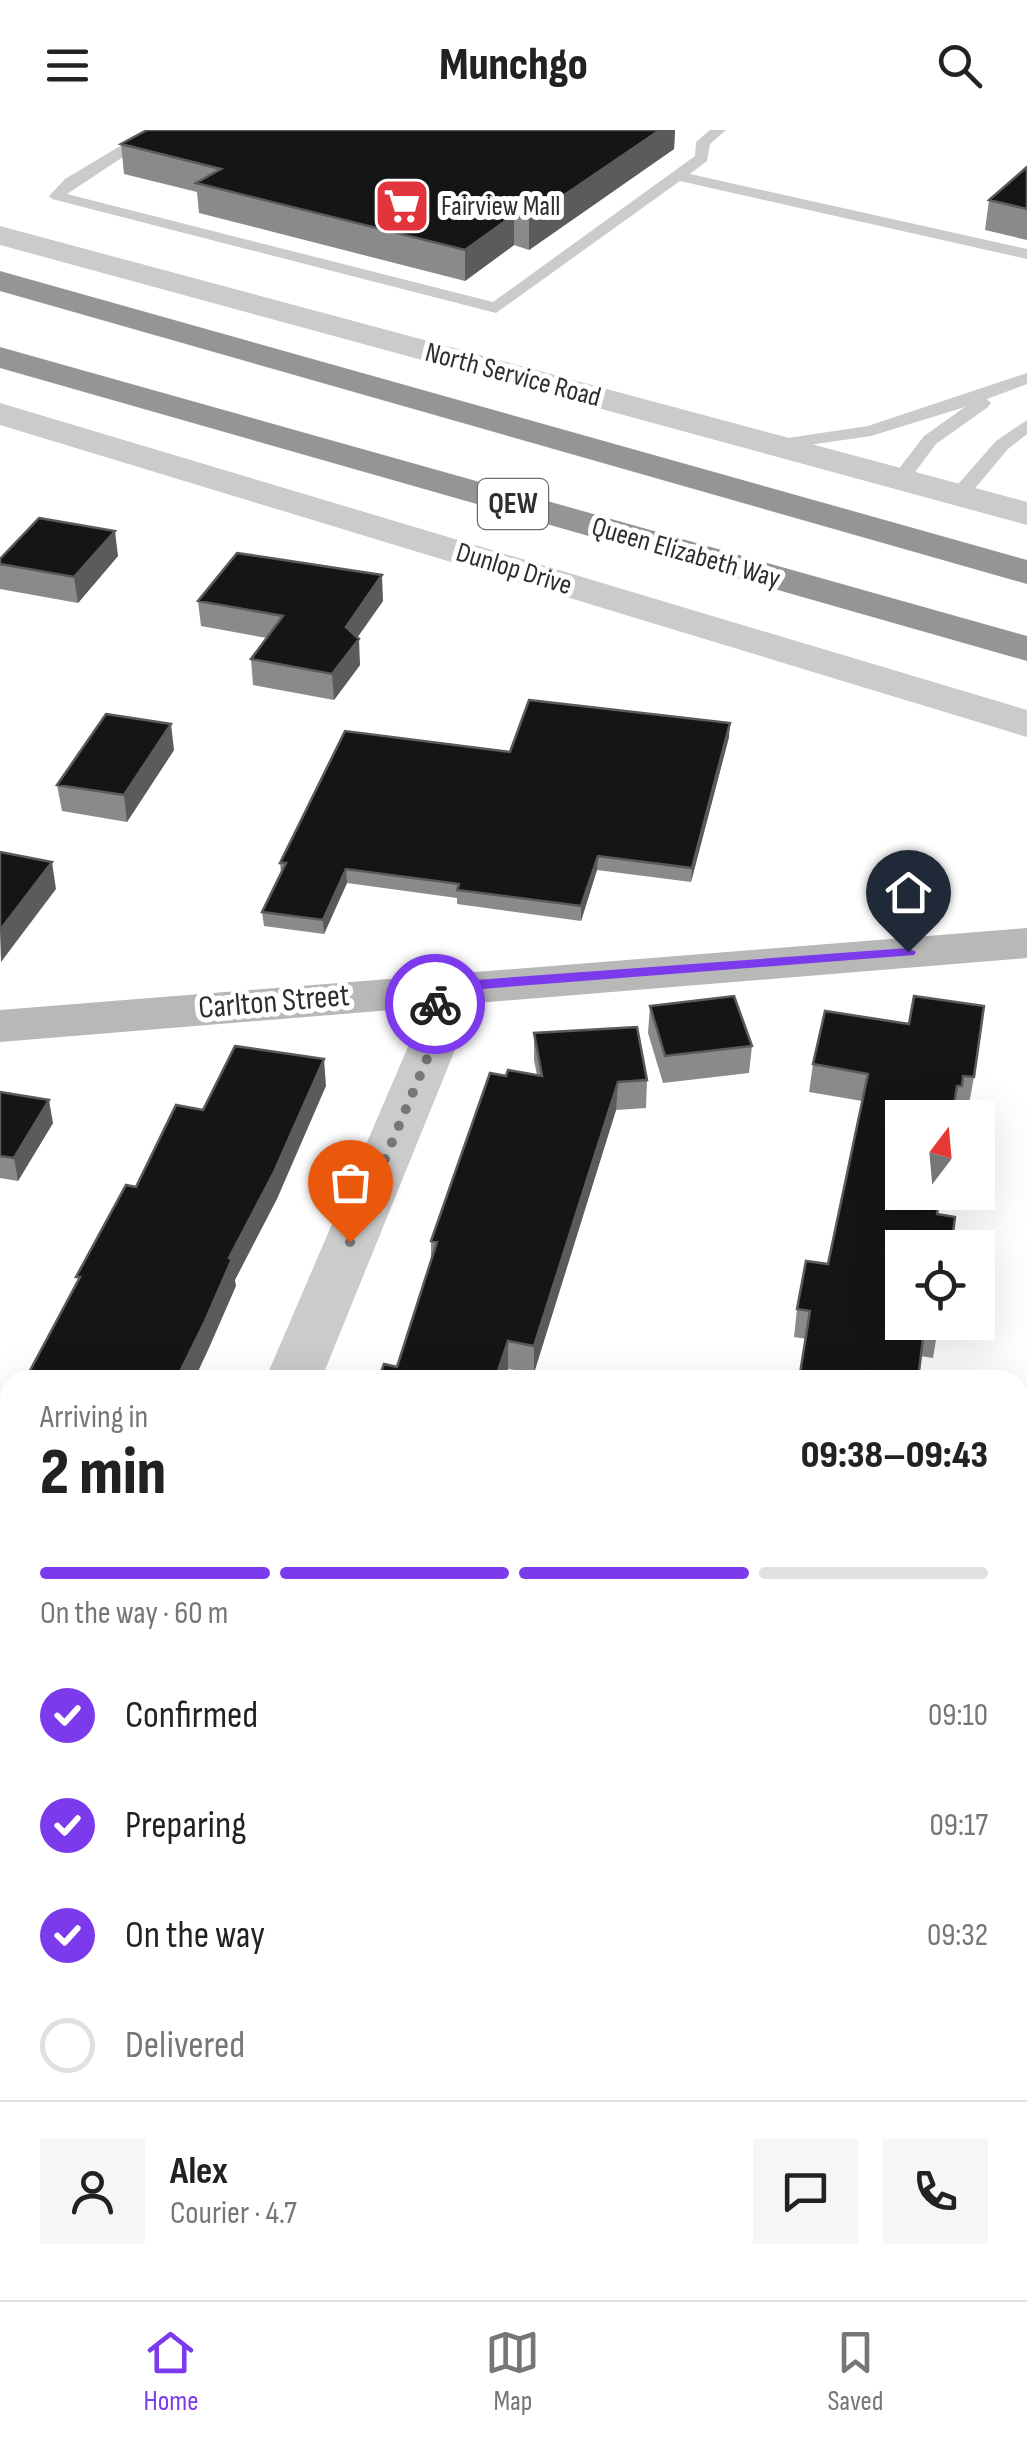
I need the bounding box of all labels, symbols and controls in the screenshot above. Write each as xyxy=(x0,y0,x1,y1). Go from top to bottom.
icon: menu xyxy=(40,38,95,93)
text: Munchgo xyxy=(439,38,588,93)
icon: search xyxy=(932,38,987,93)
supermarket icon: Fairview Mall xyxy=(372,176,432,236)
place label: Fairview Mall xyxy=(441,190,561,223)
street label: North Service Road xyxy=(422,336,604,414)
road number: QEW xyxy=(478,479,548,529)
street label: Queen Elizabeth Way xyxy=(588,510,784,596)
street label: Dunlop Drive xyxy=(452,536,576,602)
pin xyxy=(866,850,951,953)
icon: home xyxy=(881,865,936,920)
courier xyxy=(385,954,485,1054)
street label: Carlton Street xyxy=(197,976,351,1028)
icon: bike xyxy=(408,977,463,1032)
north arrow xyxy=(885,1100,995,1210)
map controls xyxy=(885,1100,995,1340)
pin xyxy=(308,1140,393,1243)
icon: bag xyxy=(323,1155,378,1210)
button: locate xyxy=(885,1230,995,1340)
text: Arriving in xyxy=(40,1398,148,1437)
text: 09:38–09:43 xyxy=(801,1433,988,1478)
text: 2 min xyxy=(40,1435,166,1513)
text: On the way · 60 m xyxy=(40,1594,228,1633)
icon: check xyxy=(40,1688,95,1743)
text: Confirmed xyxy=(125,1693,258,1738)
text: 09:10 xyxy=(928,1696,988,1735)
icon: check xyxy=(40,1798,95,1853)
text: Preparing xyxy=(125,1803,246,1848)
text: 09:17 xyxy=(930,1806,988,1845)
icon: check xyxy=(40,1908,95,1963)
text: On the way xyxy=(125,1913,265,1958)
text: 09:32 xyxy=(927,1916,988,1955)
text: Delivered xyxy=(125,2023,245,2068)
button: person xyxy=(40,2139,145,2244)
button: chat xyxy=(753,2139,858,2244)
button: phone xyxy=(883,2139,988,2244)
text: Alex xyxy=(170,2149,228,2194)
text: Courier · 4.7 xyxy=(170,2194,297,2233)
tab: Home xyxy=(143,2325,199,2418)
tab: Map xyxy=(485,2325,540,2418)
tab: Saved xyxy=(827,2325,884,2418)

